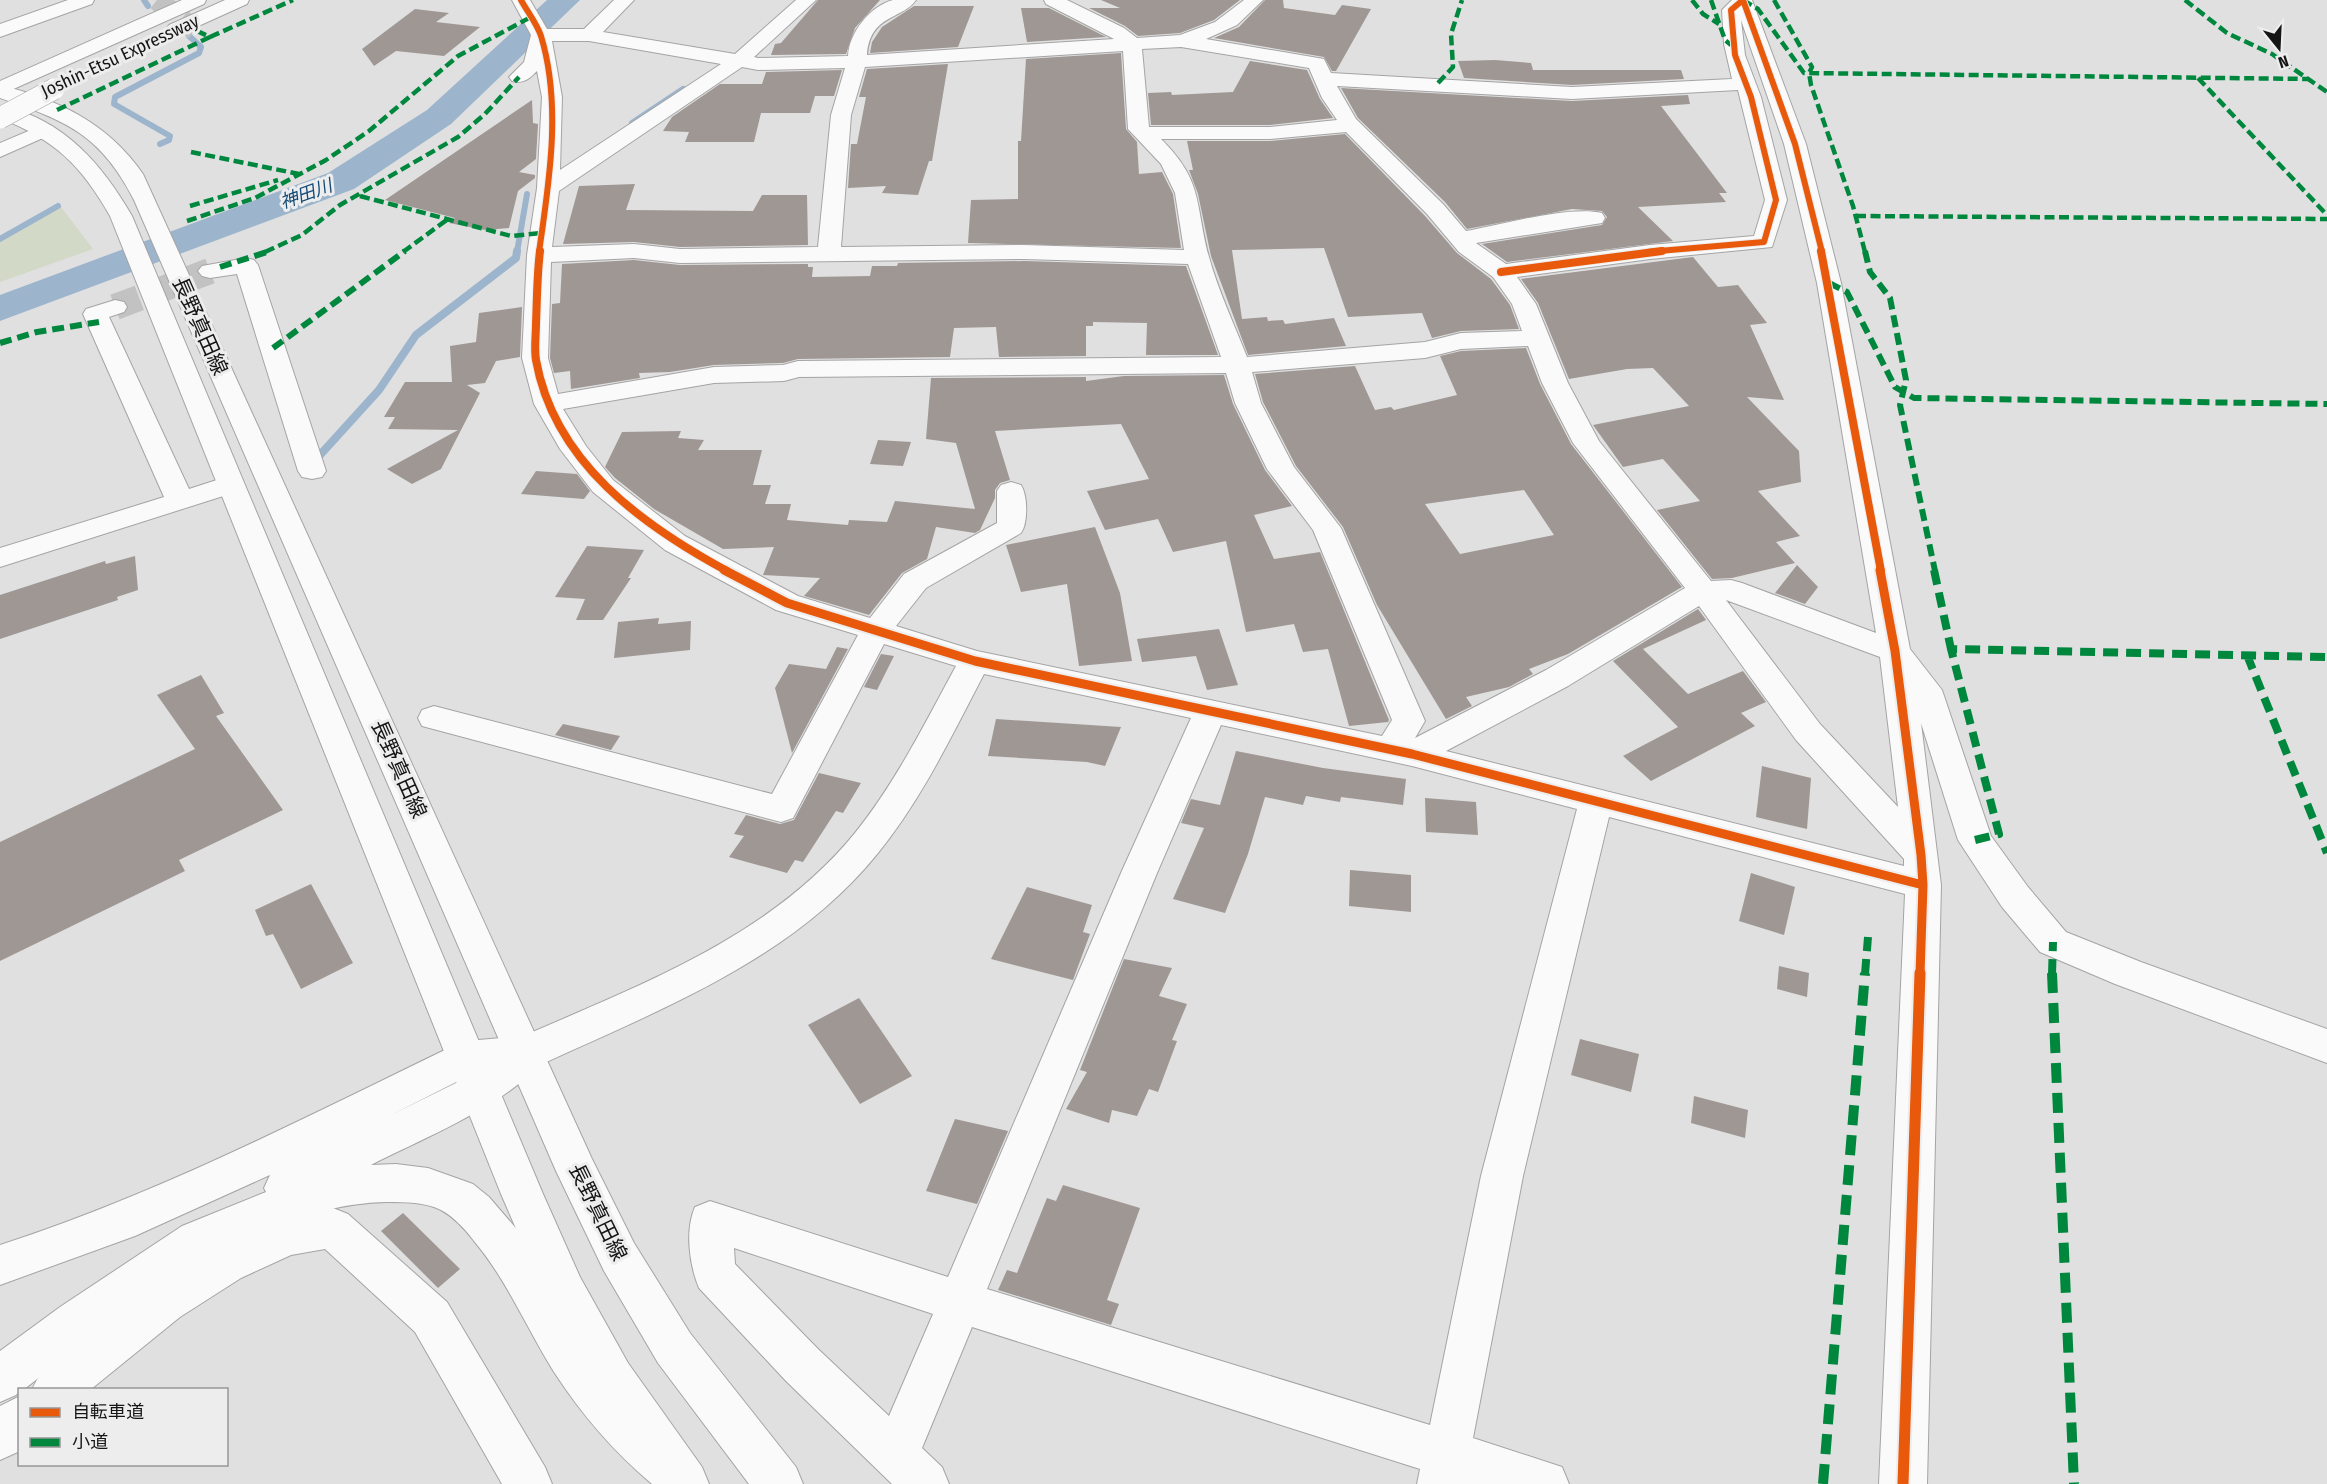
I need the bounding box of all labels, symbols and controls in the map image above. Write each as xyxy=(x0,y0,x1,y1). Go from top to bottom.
street label: Joshin-Etsu Expressway xyxy=(38,10,202,102)
north arrow xyxy=(2249,18,2309,78)
text: N xyxy=(2276,51,2291,72)
water label: 神田川 xyxy=(277,174,337,214)
street label: 長野真田線 xyxy=(167,273,233,379)
street label: 長野真田線 xyxy=(366,716,432,822)
street label: 長野真田線 xyxy=(563,1159,633,1265)
legend xyxy=(18,1388,228,1466)
text: 自転車道 xyxy=(72,1401,144,1423)
text: 小道 xyxy=(72,1431,108,1453)

